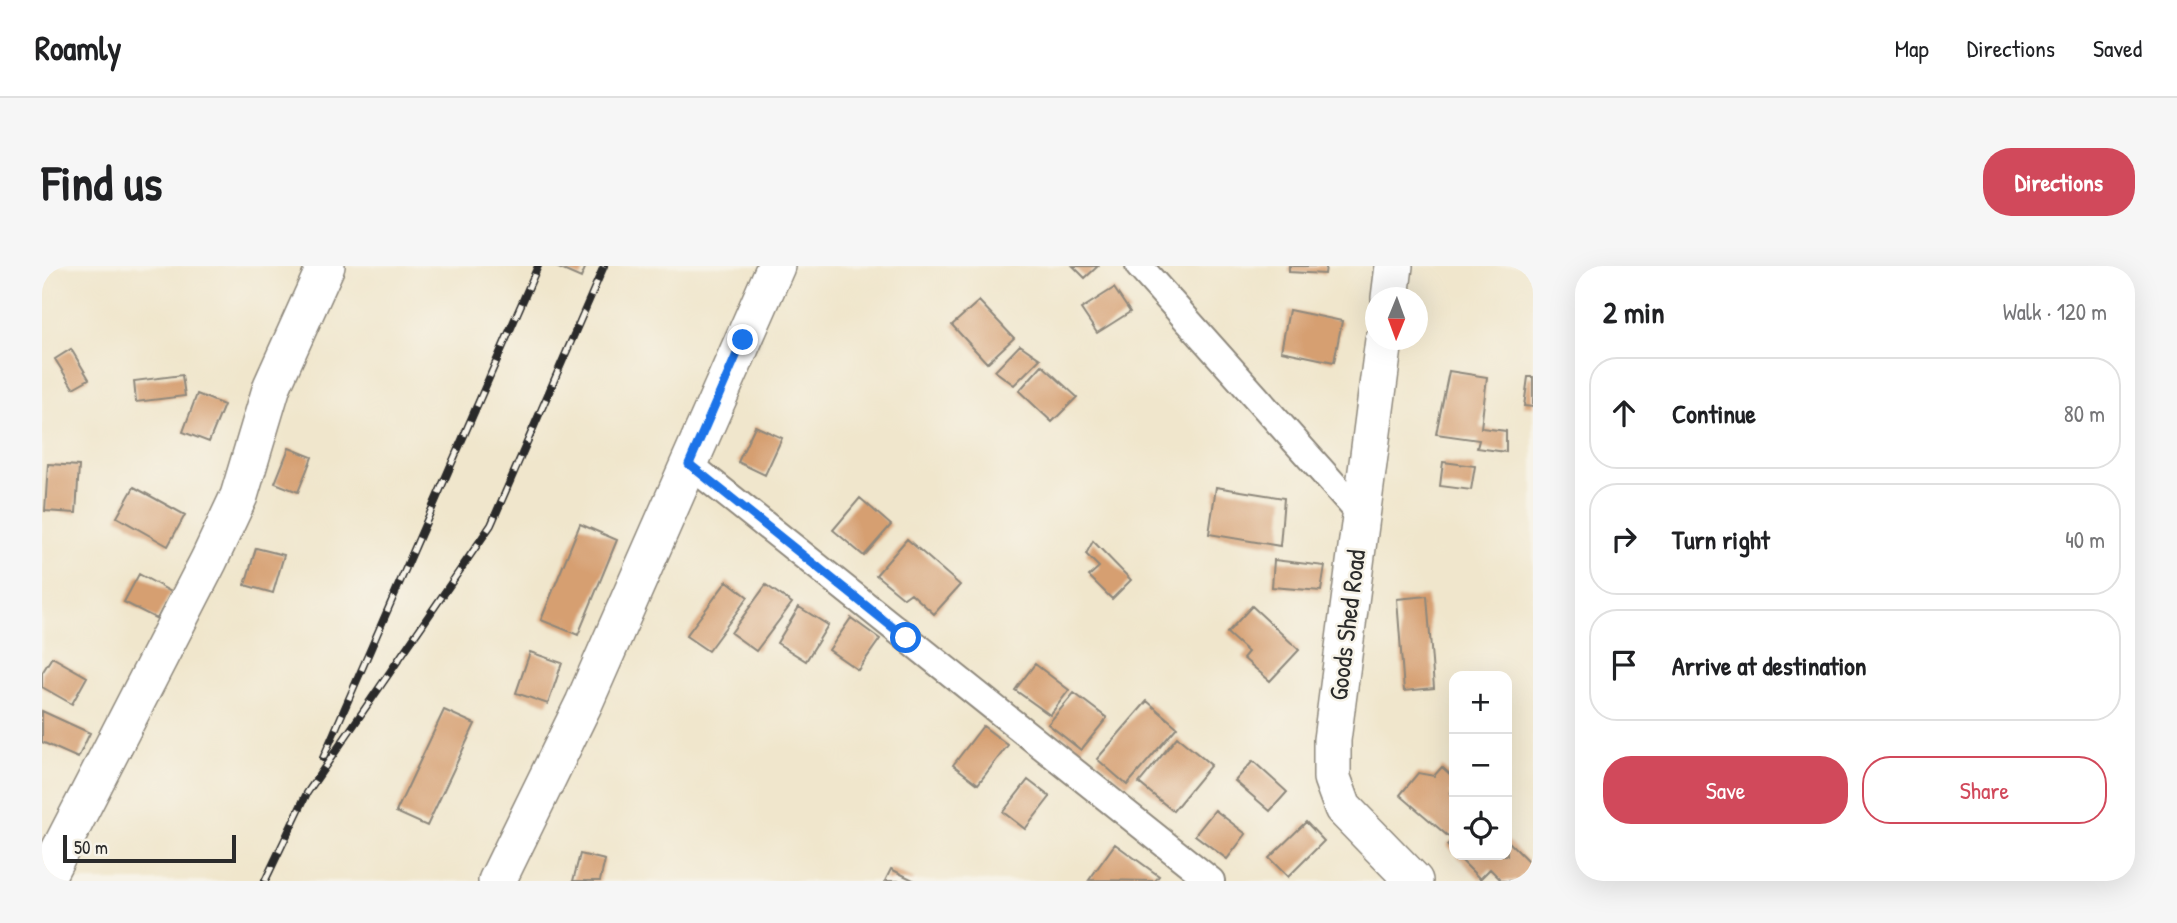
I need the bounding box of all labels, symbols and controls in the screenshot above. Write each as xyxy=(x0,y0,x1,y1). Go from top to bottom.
text: Roamly xyxy=(35,26,121,70)
text: Map xyxy=(1895,32,1929,64)
text: Directions xyxy=(1967,32,2055,64)
text: Saved xyxy=(2093,32,2142,64)
button: Directions xyxy=(1983,148,2135,216)
text: Find us xyxy=(42,149,162,215)
north arrow xyxy=(1365,287,1428,350)
text: 2 min xyxy=(1603,292,1665,332)
text: Walk · 120 m xyxy=(2003,296,2107,327)
route end xyxy=(727,324,758,355)
icon: ahead xyxy=(1605,394,1643,432)
text: Continue xyxy=(1672,396,1756,431)
text: 80 m xyxy=(2064,398,2105,429)
icon: right xyxy=(1605,520,1643,558)
text: Turn right xyxy=(1672,522,1770,557)
text: 40 m xyxy=(2065,524,2105,555)
street label: Goods Shed Road xyxy=(1320,548,1373,702)
route start xyxy=(890,622,921,653)
icon: arrive xyxy=(1605,646,1643,684)
text: Arrive at destination xyxy=(1672,648,1867,683)
map controls xyxy=(1449,671,1512,860)
button: + xyxy=(1449,671,1512,734)
button: − xyxy=(1449,734,1512,797)
button: Save xyxy=(1603,756,1848,824)
button: Share xyxy=(1862,756,2107,824)
button: locate xyxy=(1449,797,1512,860)
scale bar xyxy=(63,832,236,864)
text: 50 m xyxy=(74,834,108,860)

